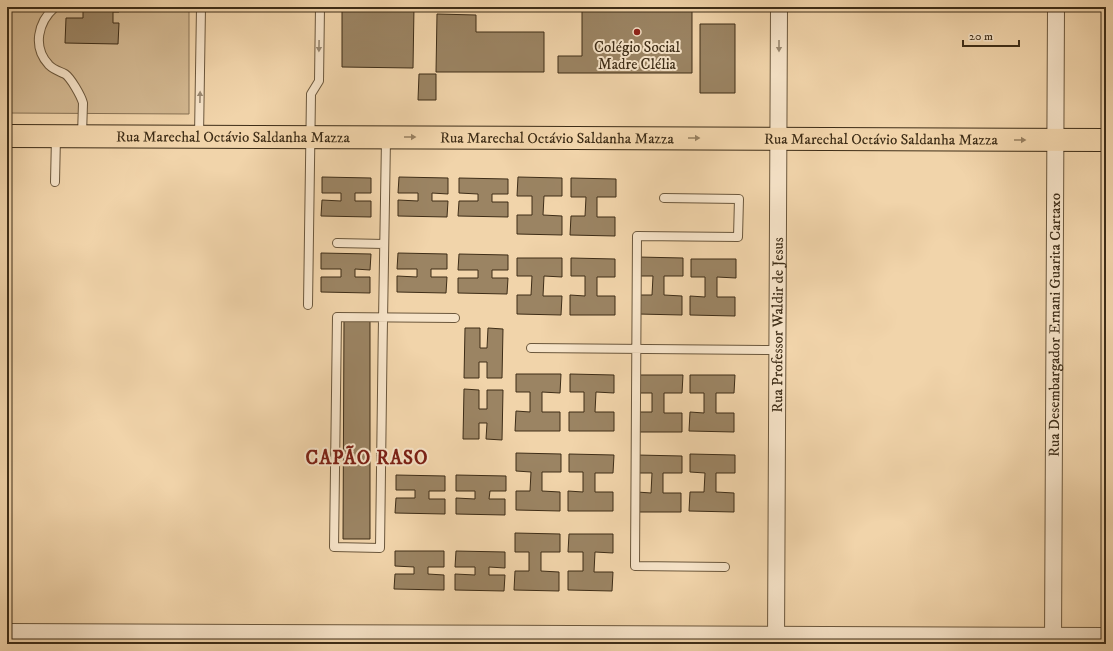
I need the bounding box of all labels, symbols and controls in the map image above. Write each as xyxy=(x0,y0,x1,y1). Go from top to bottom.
scale bar xyxy=(963,22,1019,48)
marker: Colégio Social Madre Clélia xyxy=(632,27,642,37)
text: 20 m xyxy=(969,29,993,44)
place label: Colégio Social Madre Clélia xyxy=(594,38,680,74)
one-way arrow xyxy=(316,40,322,53)
one-way arrow xyxy=(776,40,782,53)
one-way arrow xyxy=(197,90,203,103)
street label: Rua Marechal Octávio Saldanha Mazza xyxy=(116,127,351,147)
street label: Rua Marechal Octávio Saldanha Mazza xyxy=(440,129,675,148)
street label: Rua Marechal Octávio Saldanha Mazza xyxy=(764,130,999,150)
one-way arrow xyxy=(404,134,417,140)
one-way arrow xyxy=(688,135,700,142)
one-way arrow xyxy=(1014,137,1027,143)
street label: Rua Desembargador Ernani Guarita Cartaxo xyxy=(1045,193,1065,457)
street label: Rua Professor Waldir de Jesus xyxy=(768,237,788,413)
district label: CAPÃO RASO xyxy=(306,445,428,470)

